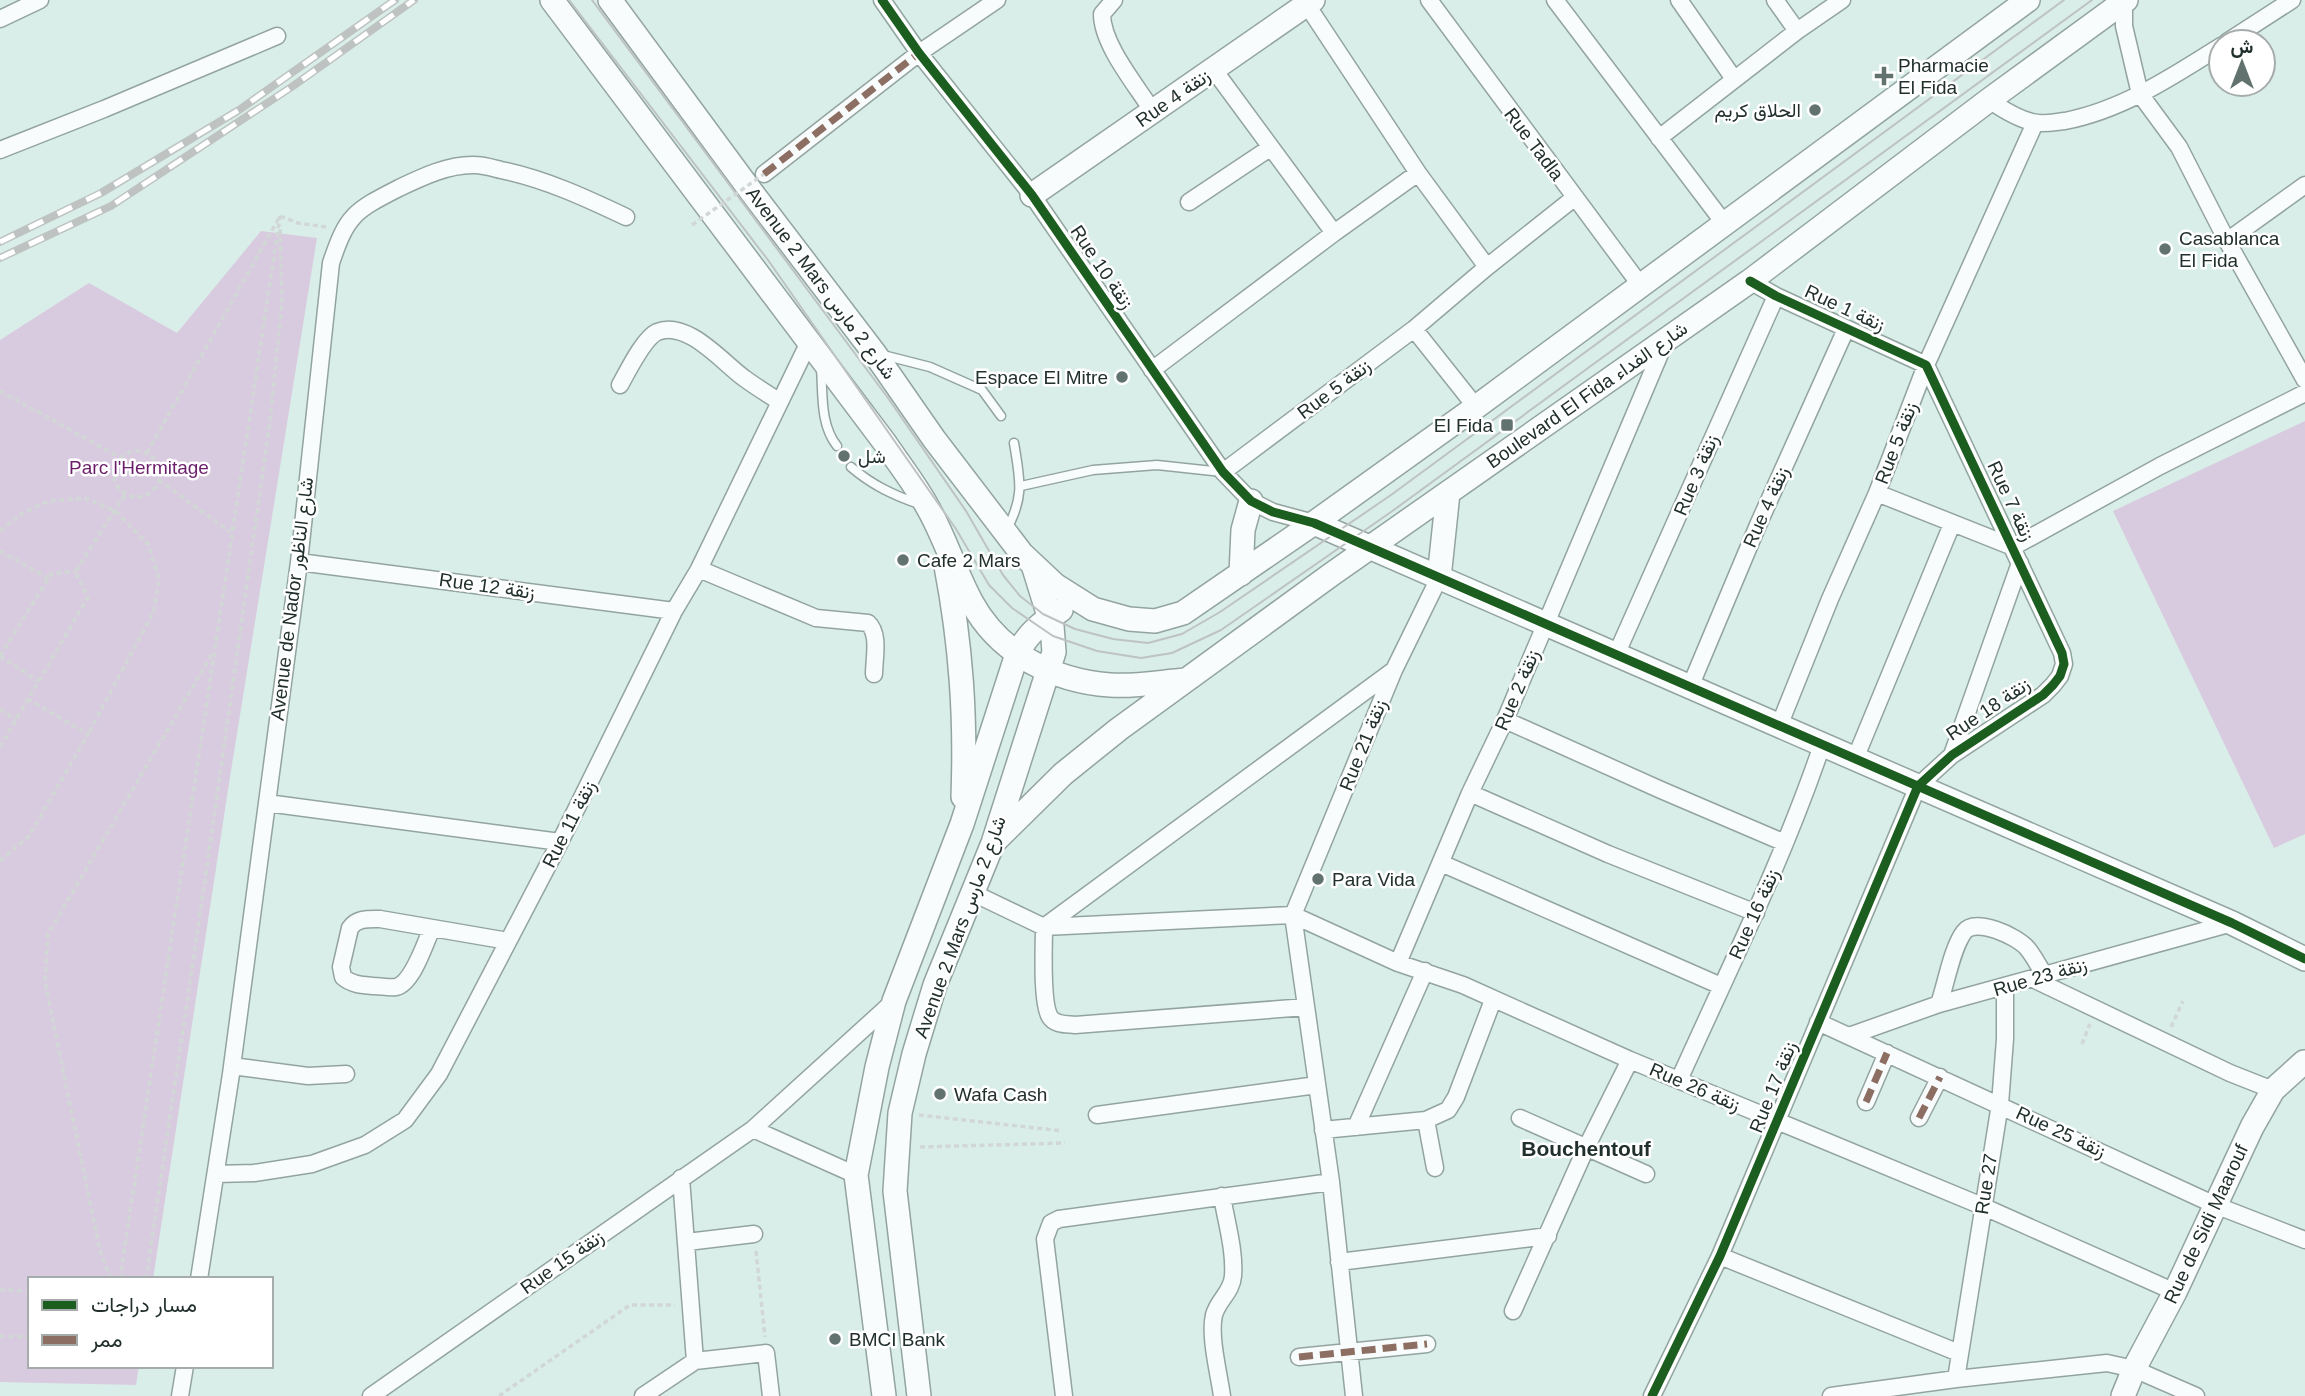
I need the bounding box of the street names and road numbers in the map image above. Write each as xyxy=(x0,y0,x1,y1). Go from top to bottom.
street label: Rue 4 زنقة xyxy=(1132,65,1215,132)
street label: Rue Tadla xyxy=(1500,104,1568,185)
street label: Avenue 2 Mars شارع 2 مارس xyxy=(740,183,900,384)
street label: Rue 10 زنقة xyxy=(1065,221,1138,313)
street label: Rue 1 زنقة xyxy=(1801,280,1888,337)
street label: Boulevard El Fida شارع الفداء xyxy=(1483,317,1693,474)
street label: Rue 5 زنقة xyxy=(1293,355,1375,424)
street label: Rue 5 زنقة xyxy=(1871,399,1922,487)
street label: Rue 3 زنقة xyxy=(1670,431,1723,519)
street label: Rue 7 زنقة xyxy=(1982,458,2039,545)
street label: Rue 4 زنقة xyxy=(1739,463,1794,551)
street label: Avenue de Nador شارع الناظور xyxy=(267,476,319,722)
street label: Rue 12 زنقة xyxy=(438,569,536,604)
street label: Rue 2 زنقة xyxy=(1491,646,1544,734)
street label: Rue 18 زنقة xyxy=(1942,673,2034,746)
street label: Rue 21 زنقة xyxy=(1335,696,1392,794)
street label: Rue 11 زنقة xyxy=(538,777,601,872)
street label: Avenue 2 Mars شارع 2 مارس xyxy=(910,813,1012,1042)
street label: Rue 16 زنقة xyxy=(1725,866,1784,963)
street label: Rue 23 زنقة xyxy=(1991,954,2090,1001)
street label: Rue 17 زنقة xyxy=(1745,1038,1802,1136)
street label: Rue 26 زنقة xyxy=(1646,1058,1744,1116)
street label: Rue 25 زنقة xyxy=(2012,1102,2109,1163)
street label: Rue de Sidi Maarouf xyxy=(2160,1140,2252,1307)
street label: Rue 27 xyxy=(1971,1152,2001,1216)
street label: Rue 15 زنقة xyxy=(516,1226,608,1299)

